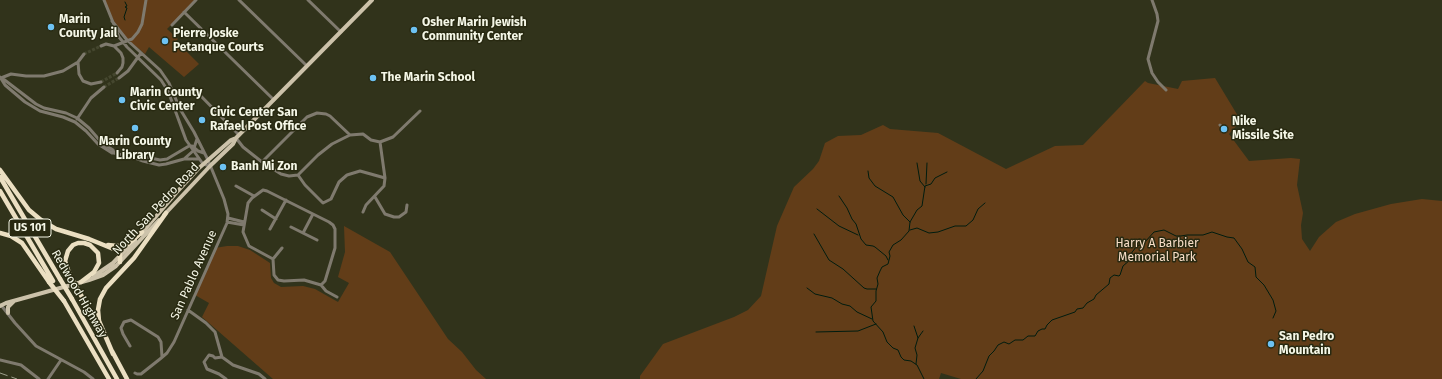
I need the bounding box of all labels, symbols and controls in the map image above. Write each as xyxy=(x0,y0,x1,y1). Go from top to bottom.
place label: Marin County Jail xyxy=(59,13,117,41)
place label: Osher Marin Jewish Community Center xyxy=(422,16,527,44)
marker: Marin County Jail xyxy=(46,22,56,32)
marker: Osher Marin Jewish Community Center xyxy=(409,25,419,35)
place label: Pierre Joske Petanque Courts xyxy=(173,27,264,55)
marker: Pierre Joske Petanque Courts xyxy=(160,36,170,46)
place label: The Marin School xyxy=(381,71,475,85)
marker: The Marin School xyxy=(368,73,378,83)
place label: Marin County Civic Center xyxy=(130,86,202,114)
marker: Marin County Civic Center xyxy=(117,95,127,105)
place label: Civic Center San Rafael Post Office xyxy=(210,106,306,134)
marker: Civic Center San Rafael Post Office xyxy=(197,115,207,125)
place label: Nike Missile Site xyxy=(1232,115,1294,143)
marker: Marin County Library xyxy=(130,123,140,133)
marker: Nike Missile Site xyxy=(1219,124,1229,134)
place label: Marin County Library xyxy=(99,135,171,163)
street label: North San Pedro Road xyxy=(110,160,202,258)
place label: Banh Mi Zon xyxy=(231,160,298,174)
marker: Banh Mi Zon xyxy=(218,162,228,172)
road number: US 101 xyxy=(9,219,51,237)
street label: San Pablo Avenue xyxy=(168,228,220,322)
park label: Harry A Barbier Memorial Park xyxy=(1115,237,1199,265)
street label: Redwood Highway xyxy=(48,247,110,341)
place label: San Pedro Mountain xyxy=(1279,330,1334,358)
marker: San Pedro Mountain xyxy=(1266,339,1276,349)

